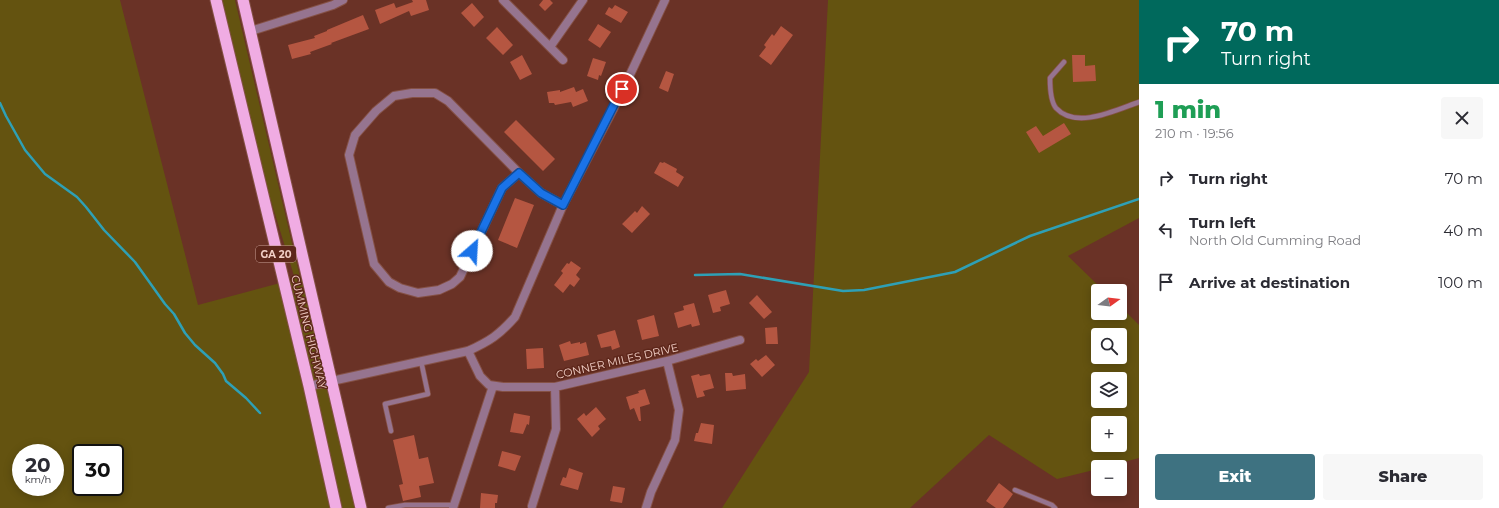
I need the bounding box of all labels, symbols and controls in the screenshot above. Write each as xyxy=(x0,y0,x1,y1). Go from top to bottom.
text: 70 m xyxy=(1221,14,1294,48)
icon: right xyxy=(1155,16,1207,68)
text: Turn right xyxy=(1221,48,1311,70)
pin xyxy=(605,72,639,106)
icon: arrive xyxy=(611,78,633,100)
text: 1 min xyxy=(1155,95,1221,124)
button: close xyxy=(1441,97,1483,139)
text: 210 m · 19:56 xyxy=(1155,125,1234,141)
icon: right xyxy=(1155,167,1177,189)
text: Turn right xyxy=(1189,169,1268,188)
text: 70 m xyxy=(1445,169,1483,188)
text: Turn left xyxy=(1189,213,1256,232)
icon: left xyxy=(1155,219,1177,241)
text: 40 m xyxy=(1443,221,1483,240)
position arrow xyxy=(451,230,493,272)
text: North Old Cumming Road xyxy=(1189,232,1361,248)
road number: GA 20 xyxy=(256,246,296,262)
icon: arrive xyxy=(1155,271,1177,293)
text: Arrive at destination xyxy=(1189,273,1350,292)
text: 100 m xyxy=(1438,273,1483,292)
street label: CUMMING HIGHWAY xyxy=(288,274,330,390)
north arrow xyxy=(1091,284,1127,320)
map controls xyxy=(1091,284,1127,496)
button: search xyxy=(1091,328,1127,364)
street label: CONNER MILES DRIVE xyxy=(554,340,680,382)
button: layers xyxy=(1091,372,1127,408)
button: + xyxy=(1091,416,1127,452)
speed limit sign: 30 xyxy=(72,444,124,496)
text: 20 xyxy=(25,453,51,477)
button: Exit xyxy=(1155,454,1315,500)
button: Share xyxy=(1323,454,1483,500)
button: − xyxy=(1091,460,1127,496)
text: km/h xyxy=(25,473,51,486)

